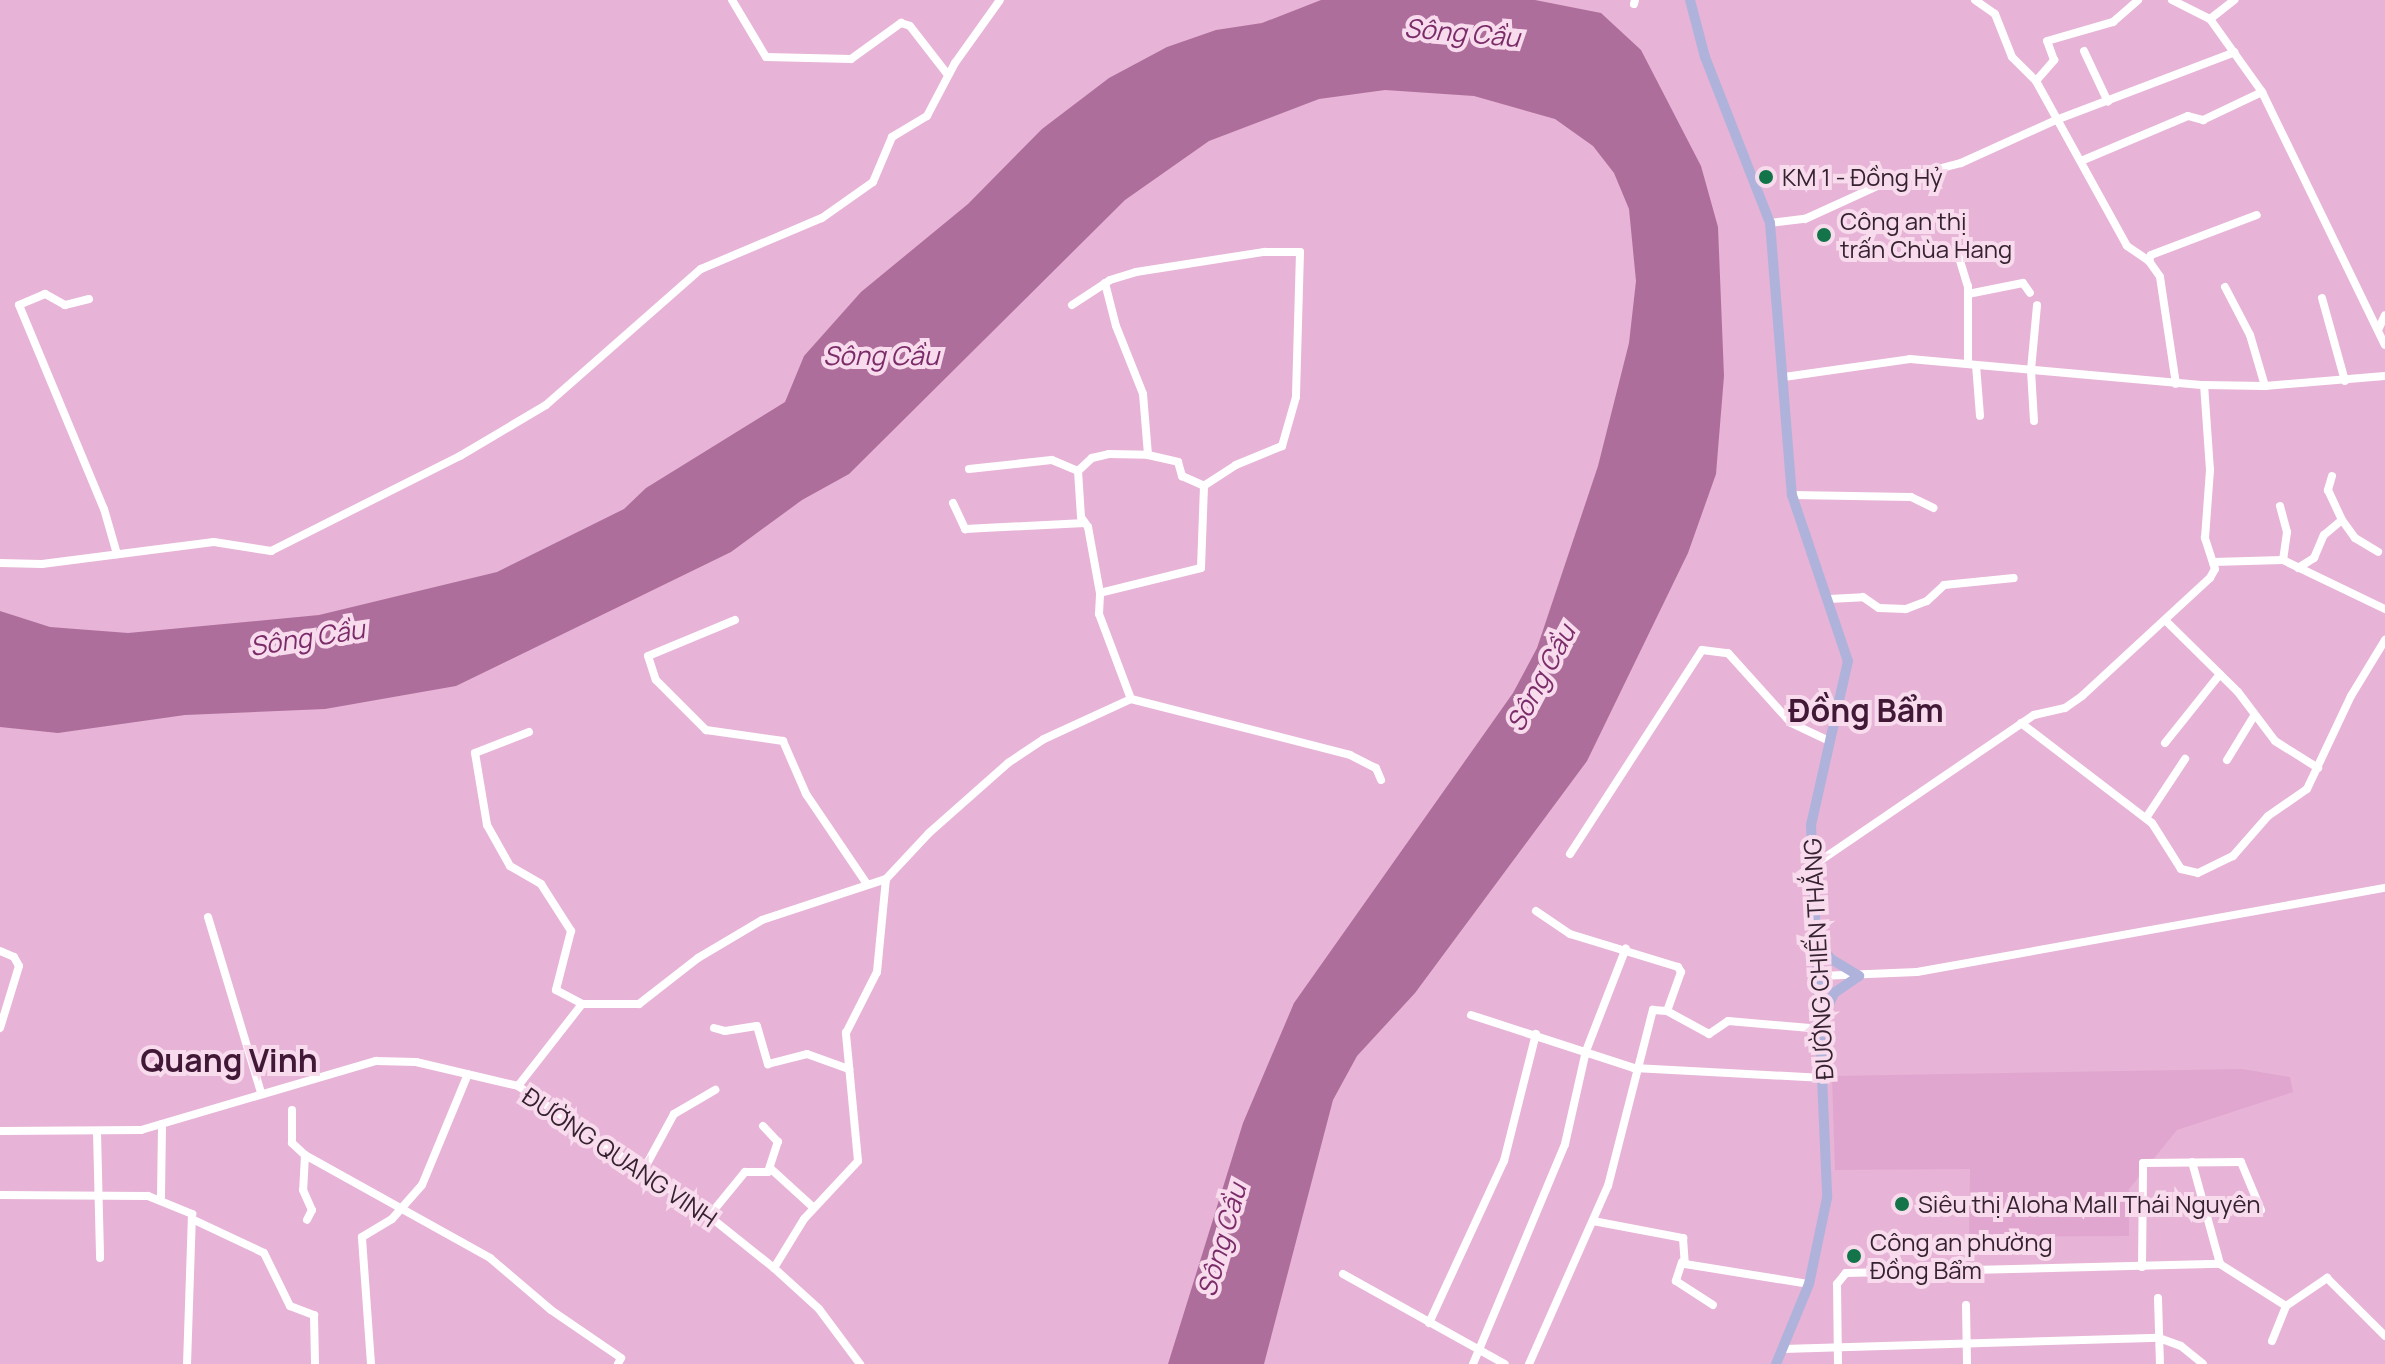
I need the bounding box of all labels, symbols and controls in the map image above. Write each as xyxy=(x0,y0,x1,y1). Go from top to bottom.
water label: Sông Cầu xyxy=(1403,12,1521,54)
place label: KM 1 - Đồng Hỷ xyxy=(1782,163,1943,191)
marker: KM 1 - Đồng Hỷ xyxy=(1757,168,1775,186)
place label: Công an thị trấn Chùa Hang xyxy=(1840,207,2012,263)
marker: Công an thị trấn Chùa Hang xyxy=(1815,226,1833,244)
water label: Sông Cầu xyxy=(823,340,939,372)
water label: Sông Cầu xyxy=(247,614,367,662)
water label: Sông Cầu xyxy=(1500,619,1582,737)
district label: Đồng Bẩm xyxy=(1788,691,1944,729)
street label: ĐƯỜNG CHIẾN THẮNG xyxy=(1797,838,1839,1080)
district label: Quang Vinh xyxy=(140,1041,318,1079)
street label: ĐƯỜNG QUANG VINH xyxy=(517,1081,723,1233)
water label: Sông Cầu xyxy=(1191,1180,1253,1300)
place label: Siêu thị Aloha Mall Thái Nguyên xyxy=(1918,1190,2260,1218)
marker: Siêu thị Aloha Mall Thái Nguyên xyxy=(1893,1195,1911,1213)
place label: Công an phường Đồng Bẩm xyxy=(1870,1228,2053,1284)
marker: Công an phường Đồng Bẩm xyxy=(1845,1247,1863,1265)

